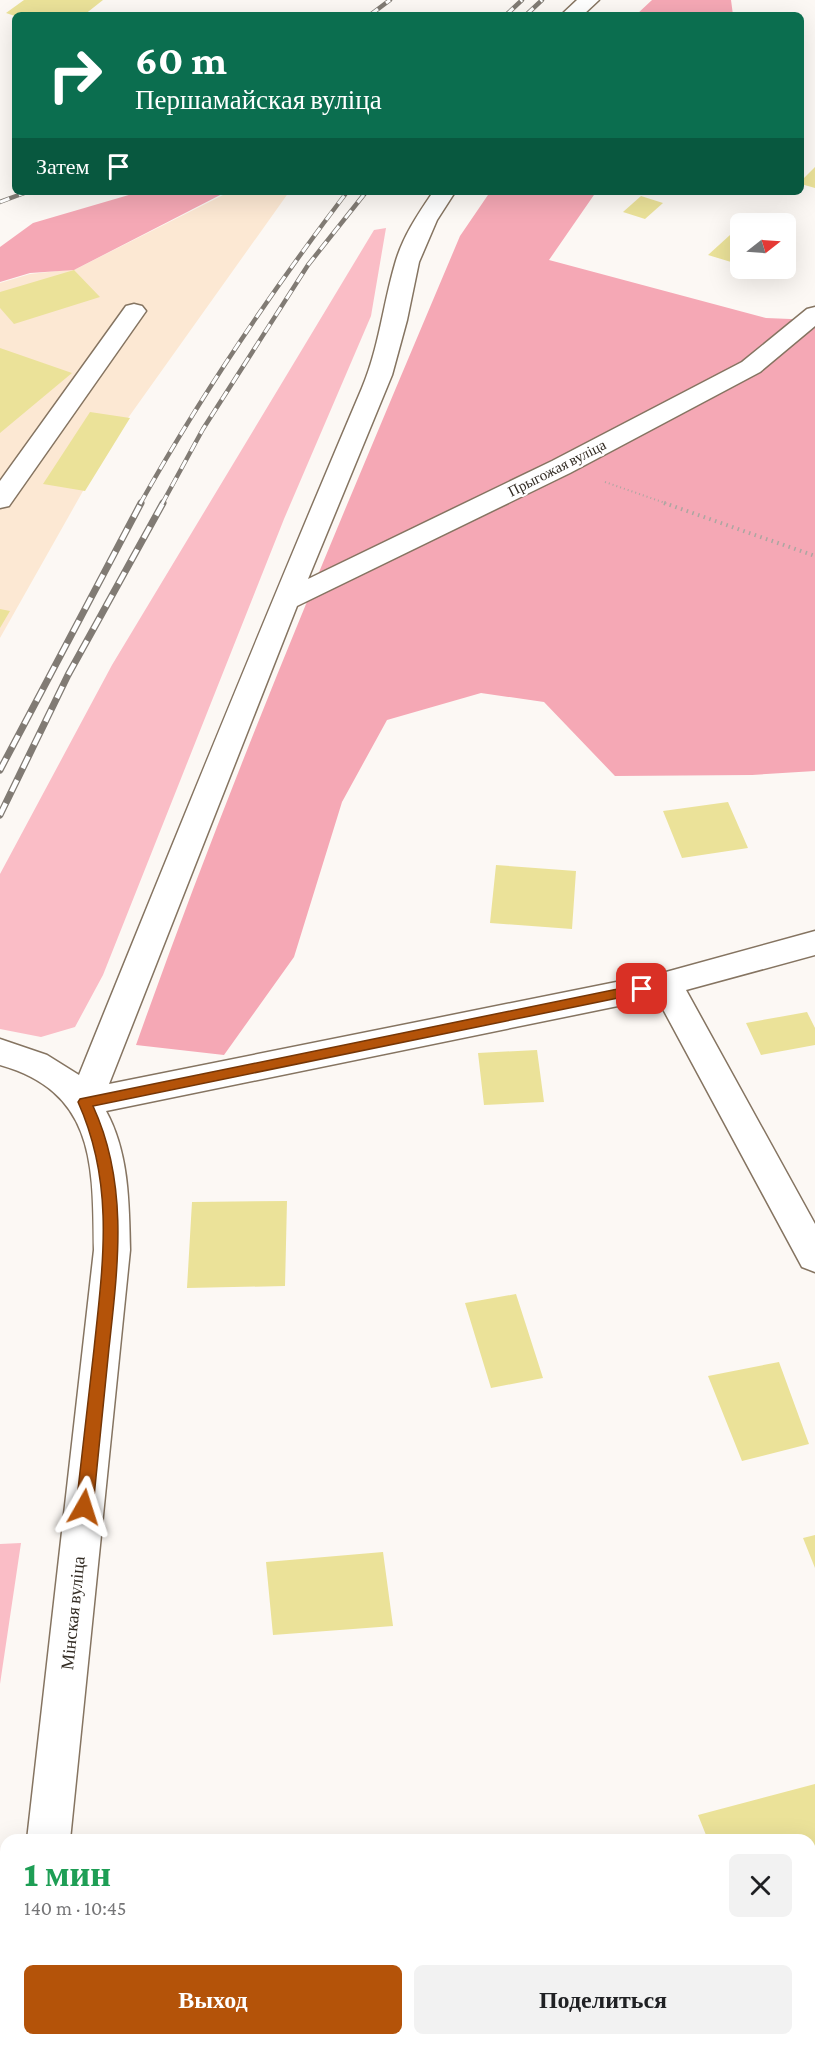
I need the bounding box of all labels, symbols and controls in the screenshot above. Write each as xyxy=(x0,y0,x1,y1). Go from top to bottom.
icon: right xyxy=(36,36,114,114)
text: 60 m xyxy=(135,36,227,83)
text: Першамайская вуліца xyxy=(135,85,382,115)
icon: arrive xyxy=(102,150,135,183)
text: Затем xyxy=(36,154,90,179)
north arrow xyxy=(730,213,796,279)
map controls xyxy=(730,213,796,279)
street label: Прыгожая вуліца xyxy=(505,436,609,500)
pin xyxy=(616,963,667,1014)
icon: arrive xyxy=(625,972,658,1005)
position arrow xyxy=(52,1475,116,1539)
street label: Мінская вуліца xyxy=(57,1555,89,1671)
text: 1 мин xyxy=(24,1854,111,1894)
button: close xyxy=(729,1854,792,1917)
text: 140 m · 10:45 xyxy=(24,1897,126,1919)
button: Выход xyxy=(24,1965,402,2034)
button: Поделиться xyxy=(414,1965,792,2034)

